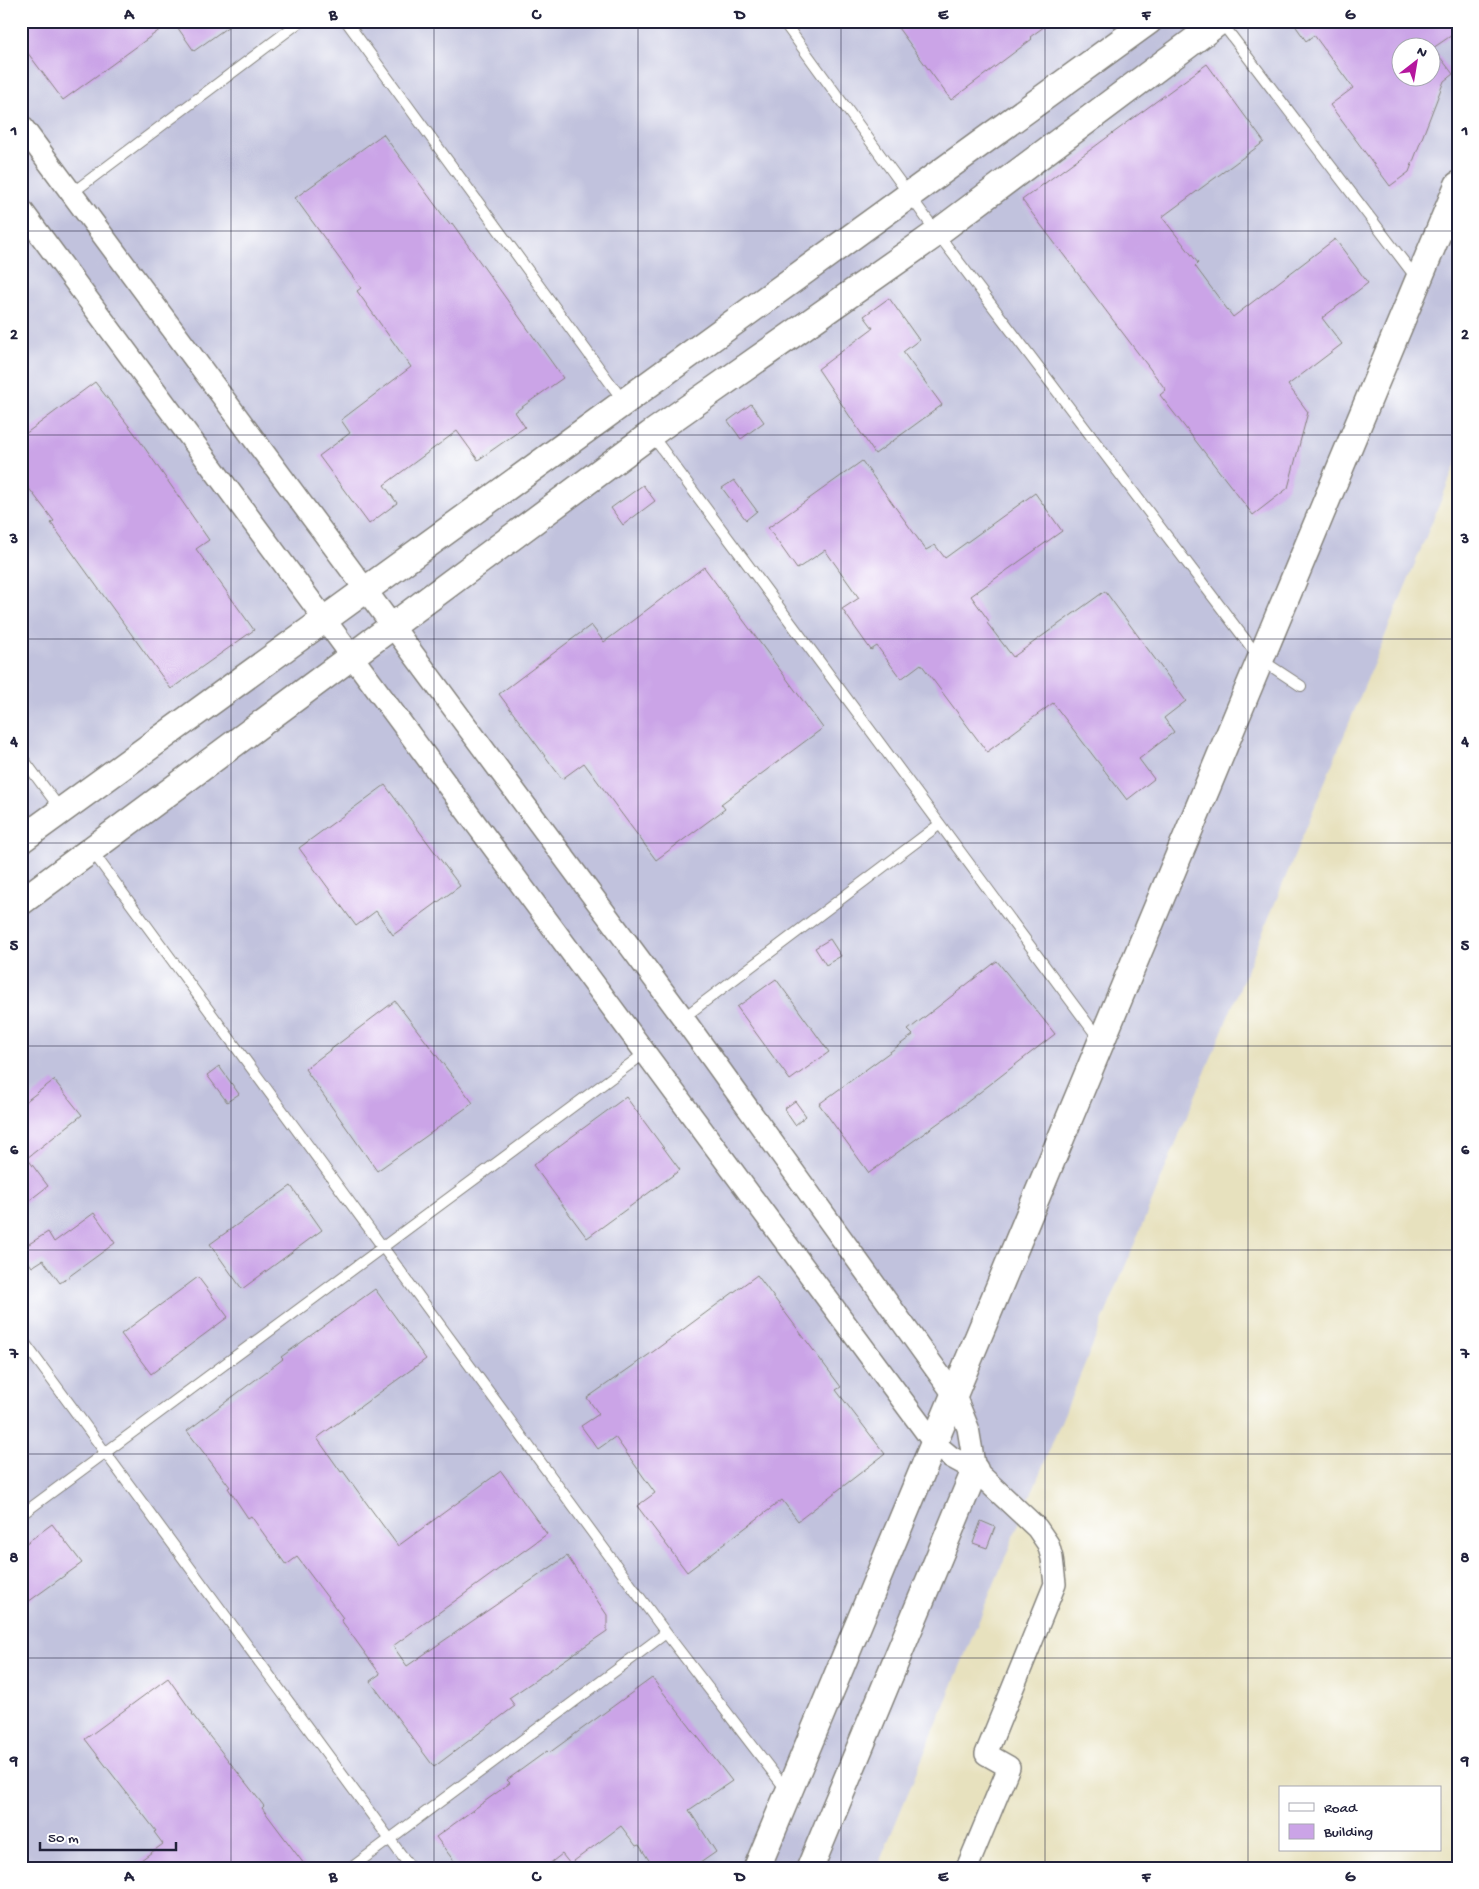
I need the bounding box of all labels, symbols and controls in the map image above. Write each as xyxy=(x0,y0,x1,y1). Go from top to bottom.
text: A xyxy=(123,7,135,26)
text: B xyxy=(328,7,338,26)
text: C xyxy=(531,7,542,26)
text: D xyxy=(733,7,746,26)
text: E xyxy=(938,7,949,26)
text: F xyxy=(1141,7,1152,26)
text: G xyxy=(1345,7,1356,26)
north arrow xyxy=(1392,38,1442,88)
text: N xyxy=(1413,43,1430,63)
text: 1 xyxy=(10,123,17,142)
text: 1 xyxy=(1461,123,1468,142)
text: 2 xyxy=(10,327,18,346)
text: 2 xyxy=(1461,327,1469,346)
text: 3 xyxy=(9,531,18,550)
text: 3 xyxy=(1460,531,1469,550)
text: 4 xyxy=(9,734,18,753)
text: 4 xyxy=(1460,734,1469,753)
text: 5 xyxy=(10,938,19,957)
text: 5 xyxy=(1461,938,1470,957)
text: 6 xyxy=(10,1142,19,1161)
text: 6 xyxy=(1461,1142,1470,1161)
text: 7 xyxy=(9,1346,19,1365)
text: 7 xyxy=(1460,1346,1470,1365)
text: 8 xyxy=(10,1550,19,1569)
text: 8 xyxy=(1461,1550,1470,1569)
text: 9 xyxy=(9,1753,18,1772)
text: 9 xyxy=(1460,1753,1469,1772)
legend xyxy=(1279,1786,1442,1852)
text: Road xyxy=(1324,1800,1358,1818)
scale bar xyxy=(40,1819,176,1851)
text: Building xyxy=(1323,1824,1373,1842)
text: 50 m xyxy=(48,1830,79,1848)
text: A xyxy=(123,1869,135,1888)
text: B xyxy=(328,1869,338,1888)
text: C xyxy=(531,1869,542,1888)
text: D xyxy=(733,1869,746,1888)
text: E xyxy=(938,1869,949,1888)
text: F xyxy=(1141,1869,1152,1888)
text: G xyxy=(1345,1869,1356,1888)

